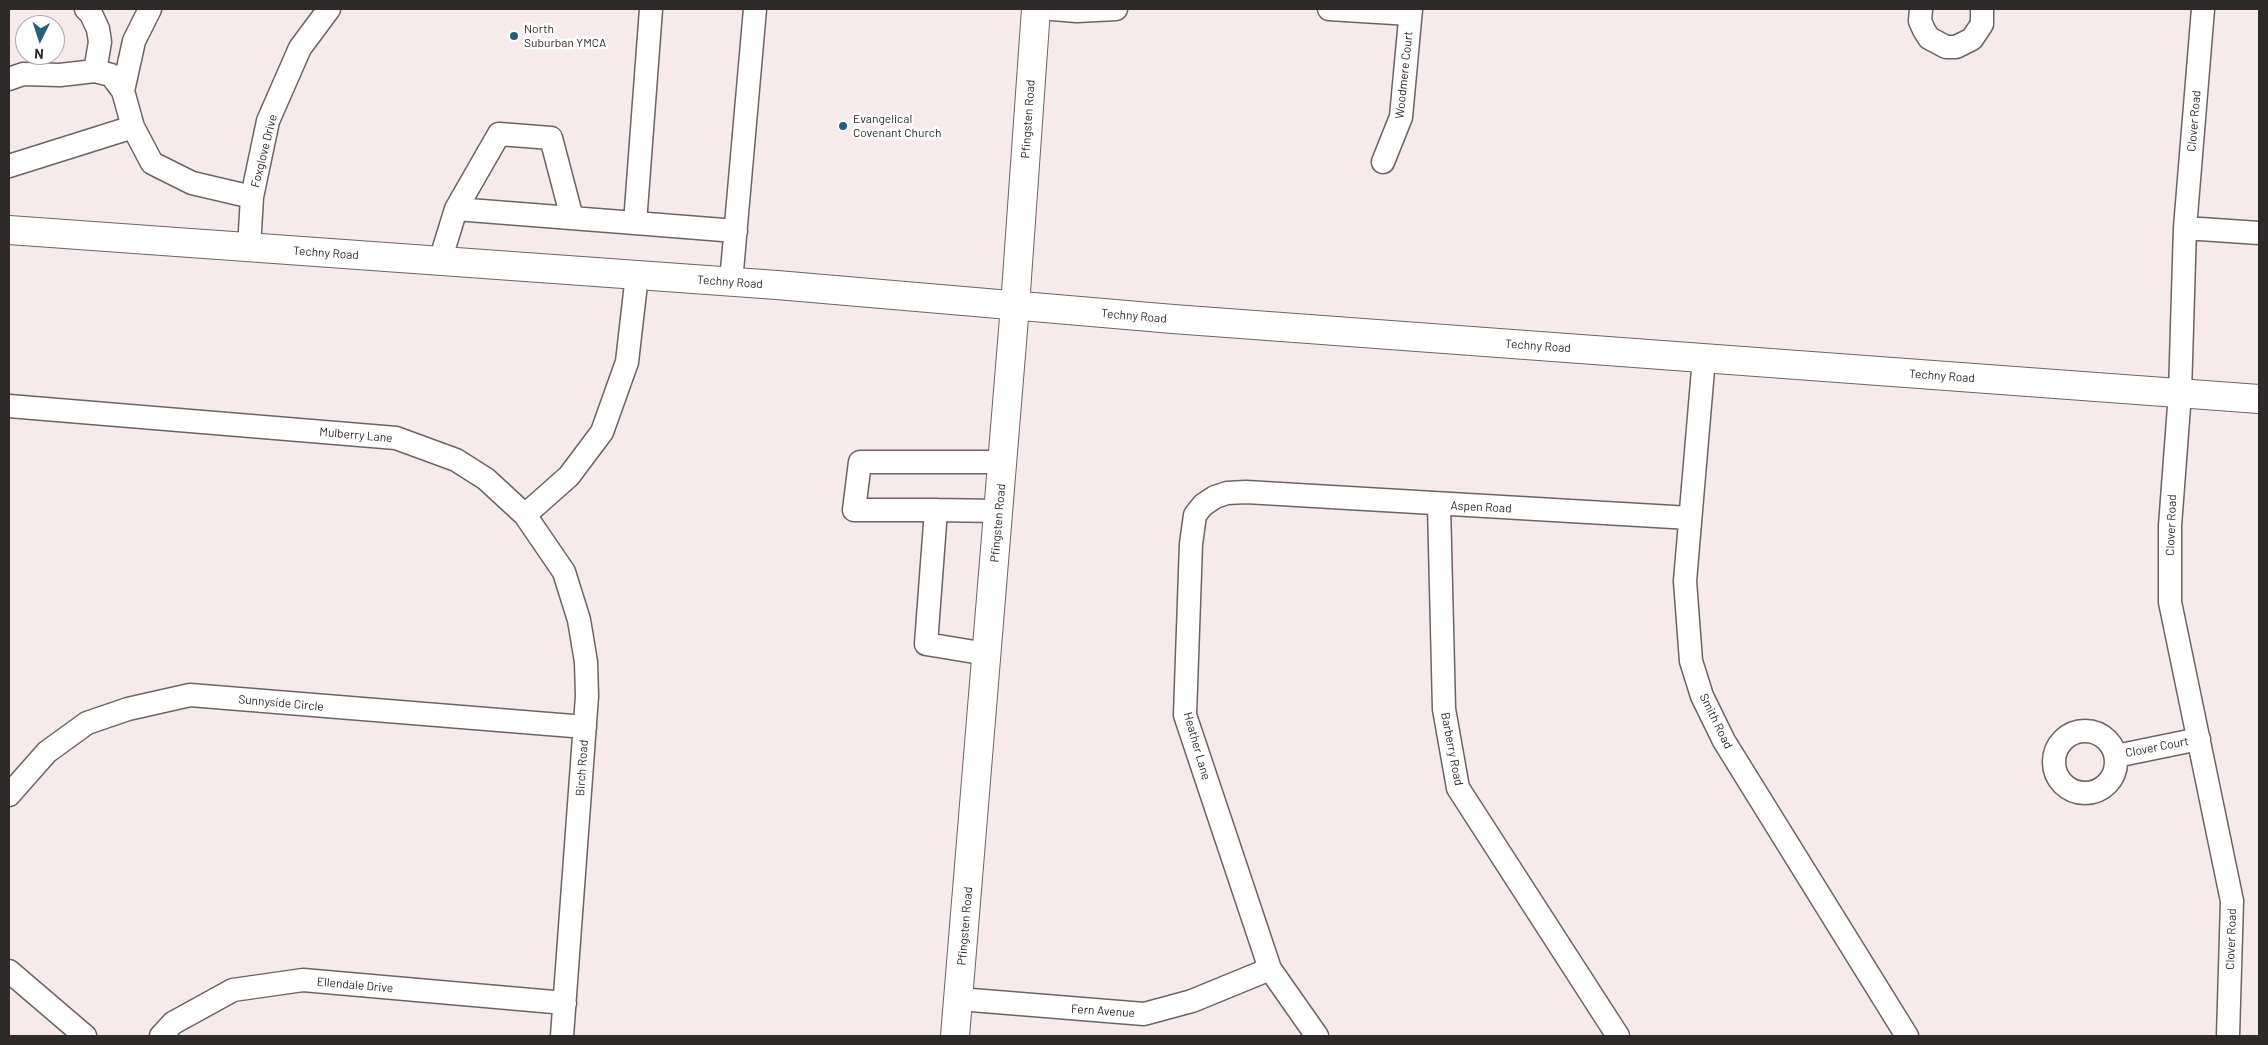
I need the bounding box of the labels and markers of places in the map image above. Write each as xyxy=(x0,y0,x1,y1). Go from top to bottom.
place label: North Suburban YMCA xyxy=(524,22,606,50)
marker: North Suburban YMCA xyxy=(508,30,520,42)
place label: Evangelical Covenant Church xyxy=(853,112,941,140)
marker: Evangelical Covenant Church xyxy=(837,120,849,132)

